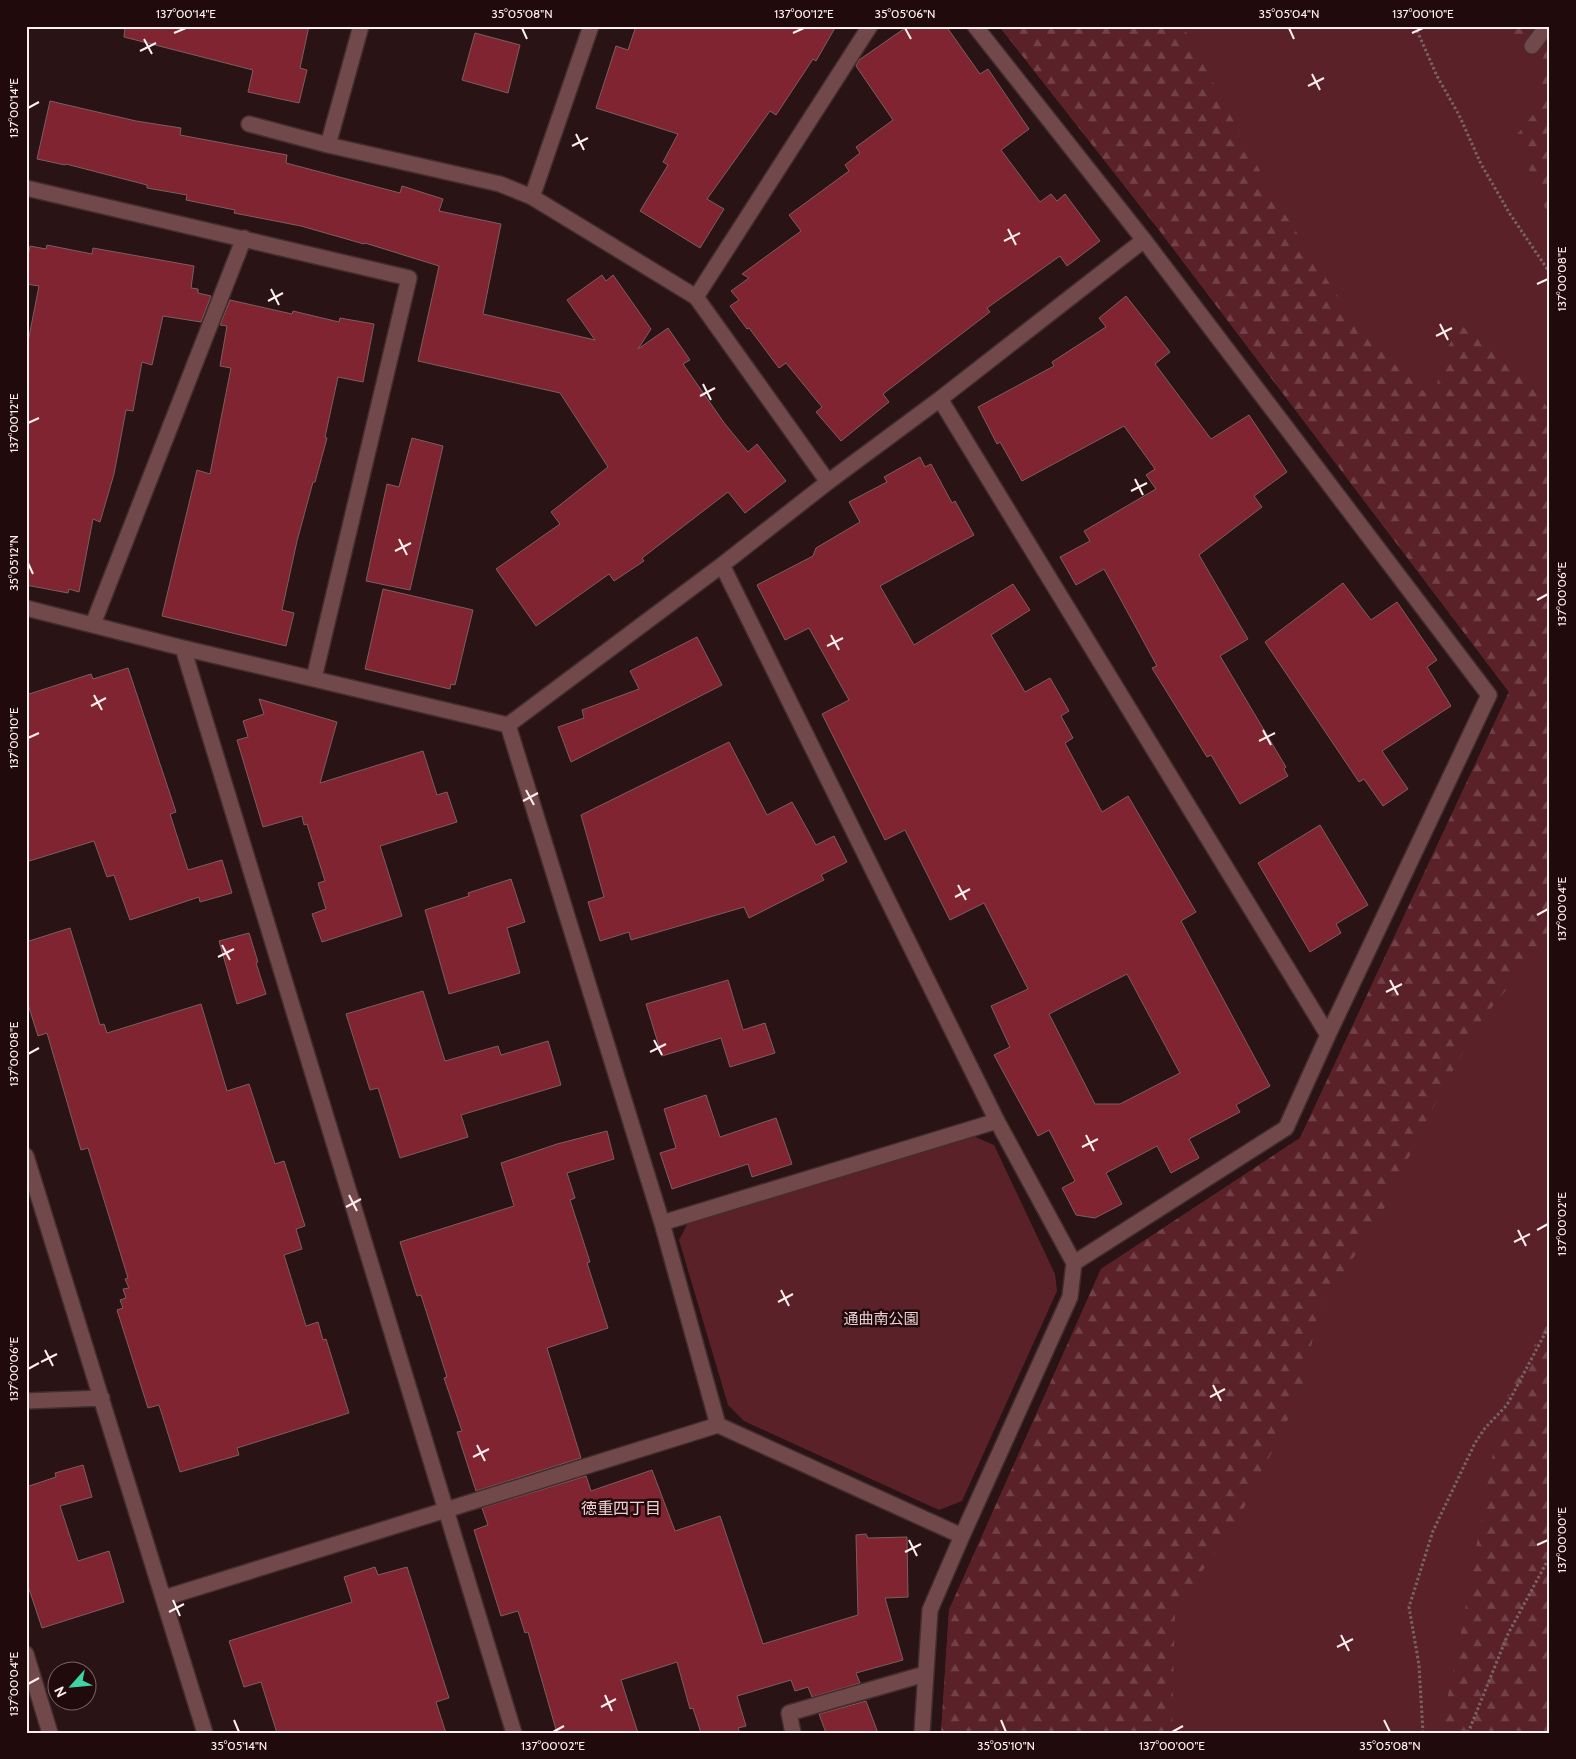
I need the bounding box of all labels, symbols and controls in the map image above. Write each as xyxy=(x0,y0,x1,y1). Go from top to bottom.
text: 137°00'14"E xyxy=(156,6,216,21)
text: 35°05'08"N xyxy=(491,6,553,21)
text: 137°00'12"E xyxy=(774,6,834,21)
text: 35°05'06"N xyxy=(875,6,935,21)
text: 35°05'04"N xyxy=(1259,6,1319,21)
text: 137°00'10"E xyxy=(1392,6,1454,21)
text: 137°00'14"E xyxy=(6,78,21,138)
text: 137°00'08"E xyxy=(1554,246,1569,311)
text: 137°00'12"E xyxy=(6,393,21,453)
text: 35°05'12"N xyxy=(6,535,21,591)
text: 137°00'06"E xyxy=(1554,561,1569,626)
text: 137°00'10"E xyxy=(6,707,21,769)
text: 137°00'04"E xyxy=(1554,876,1569,941)
text: 137°00'08"E xyxy=(6,1021,21,1086)
text: 137°00'02"E xyxy=(1554,1192,1569,1256)
park label: 通曲南公園 xyxy=(843,1310,919,1328)
text: 137°00'06"E xyxy=(6,1336,21,1401)
district label: 徳重四丁目 xyxy=(581,1499,661,1518)
text: 137°00'00"E xyxy=(1554,1507,1569,1573)
text: 137°00'04"E xyxy=(6,1651,21,1716)
north arrow xyxy=(48,1662,98,1712)
text: N xyxy=(50,1683,71,1700)
text: 35°05'14"N xyxy=(211,1738,267,1753)
text: 137°00'02"E xyxy=(521,1738,585,1753)
text: 35°05'10"N xyxy=(977,1738,1035,1753)
text: 137°00'00"E xyxy=(1139,1738,1205,1753)
text: 35°05'08"N xyxy=(1359,1738,1421,1753)

